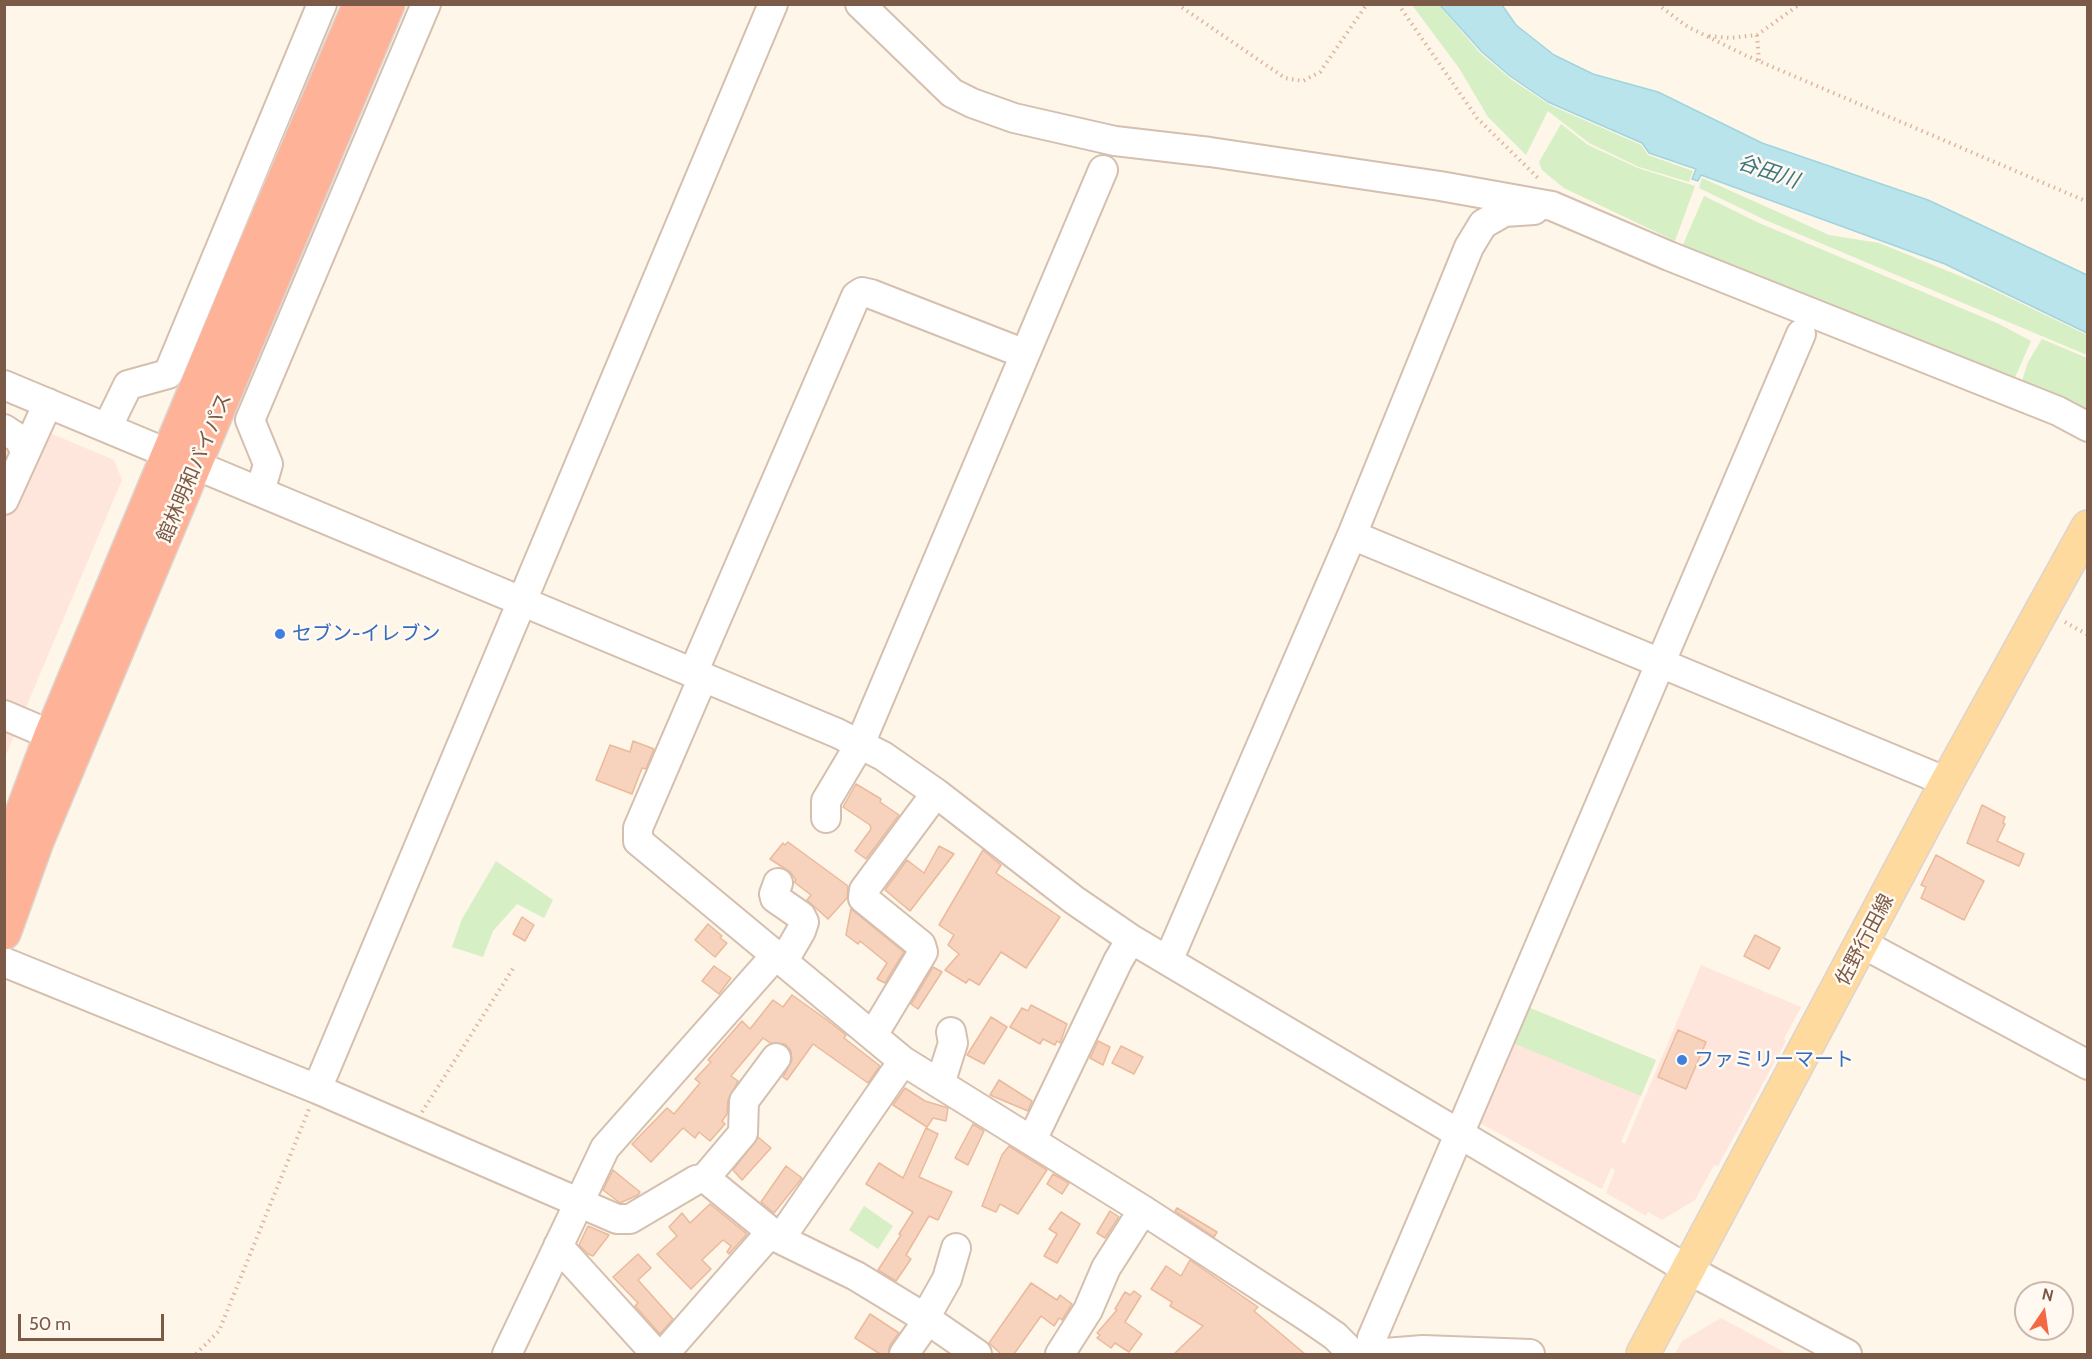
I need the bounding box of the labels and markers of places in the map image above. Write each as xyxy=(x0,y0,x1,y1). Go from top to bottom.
place label: セブン-イレブン xyxy=(292,622,440,646)
marker: セブン-イレブン xyxy=(273,627,287,641)
place label: ファミリーマート xyxy=(1694,1048,1854,1072)
marker: ファミリーマート xyxy=(1675,1053,1689,1067)

